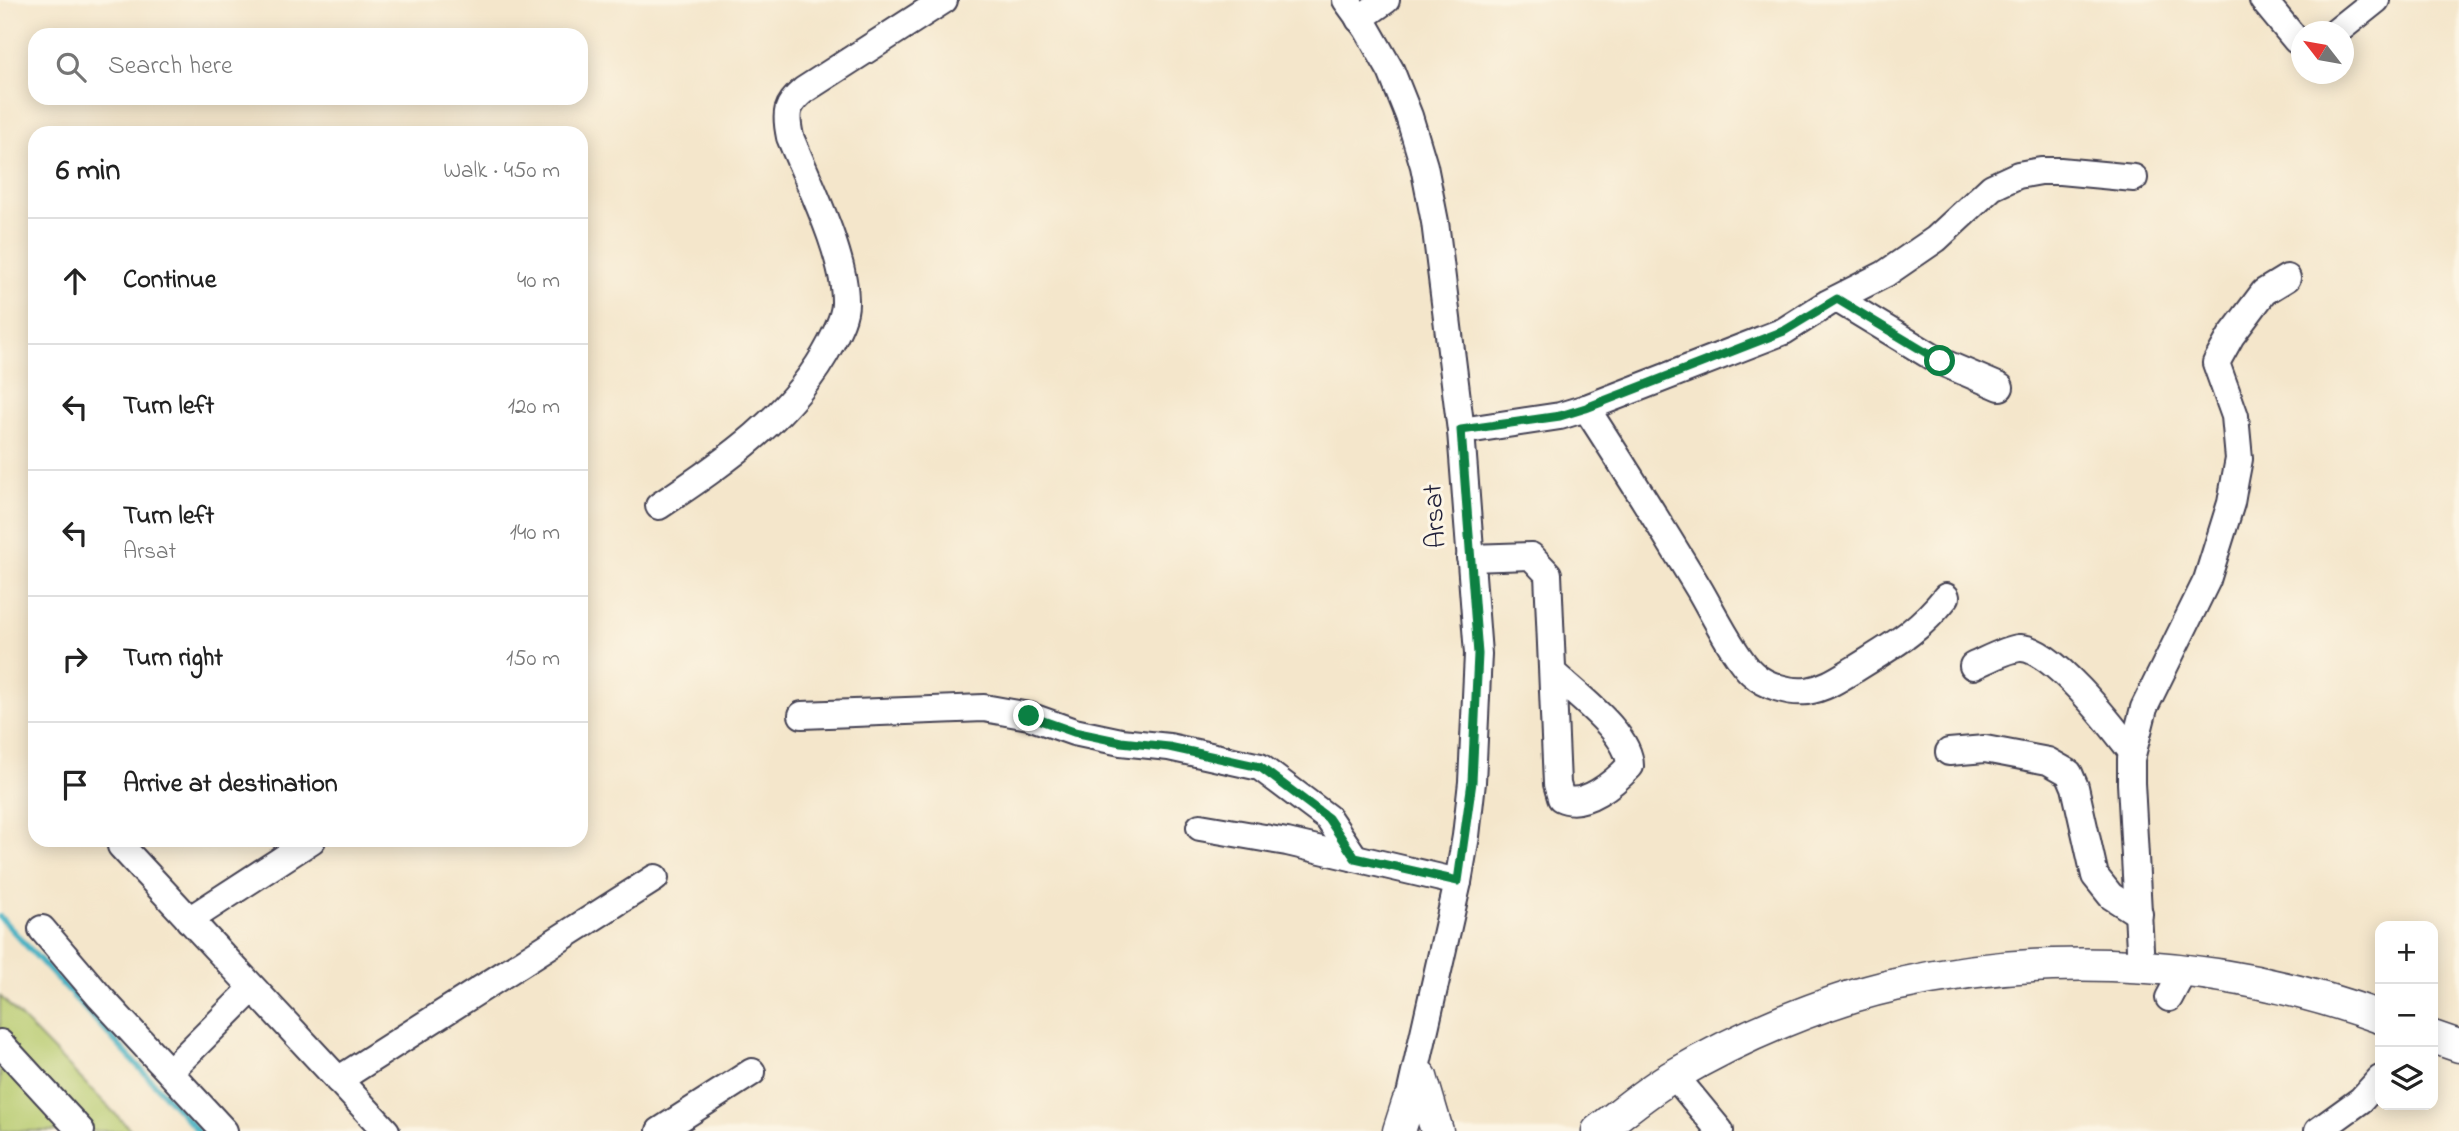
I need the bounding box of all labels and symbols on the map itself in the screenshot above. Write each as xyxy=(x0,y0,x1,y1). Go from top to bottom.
north arrow xyxy=(2291,21,2354,84)
route start xyxy=(1924,345,1955,376)
street label: Arsat xyxy=(1413,482,1459,550)
route end xyxy=(1013,700,1044,731)

